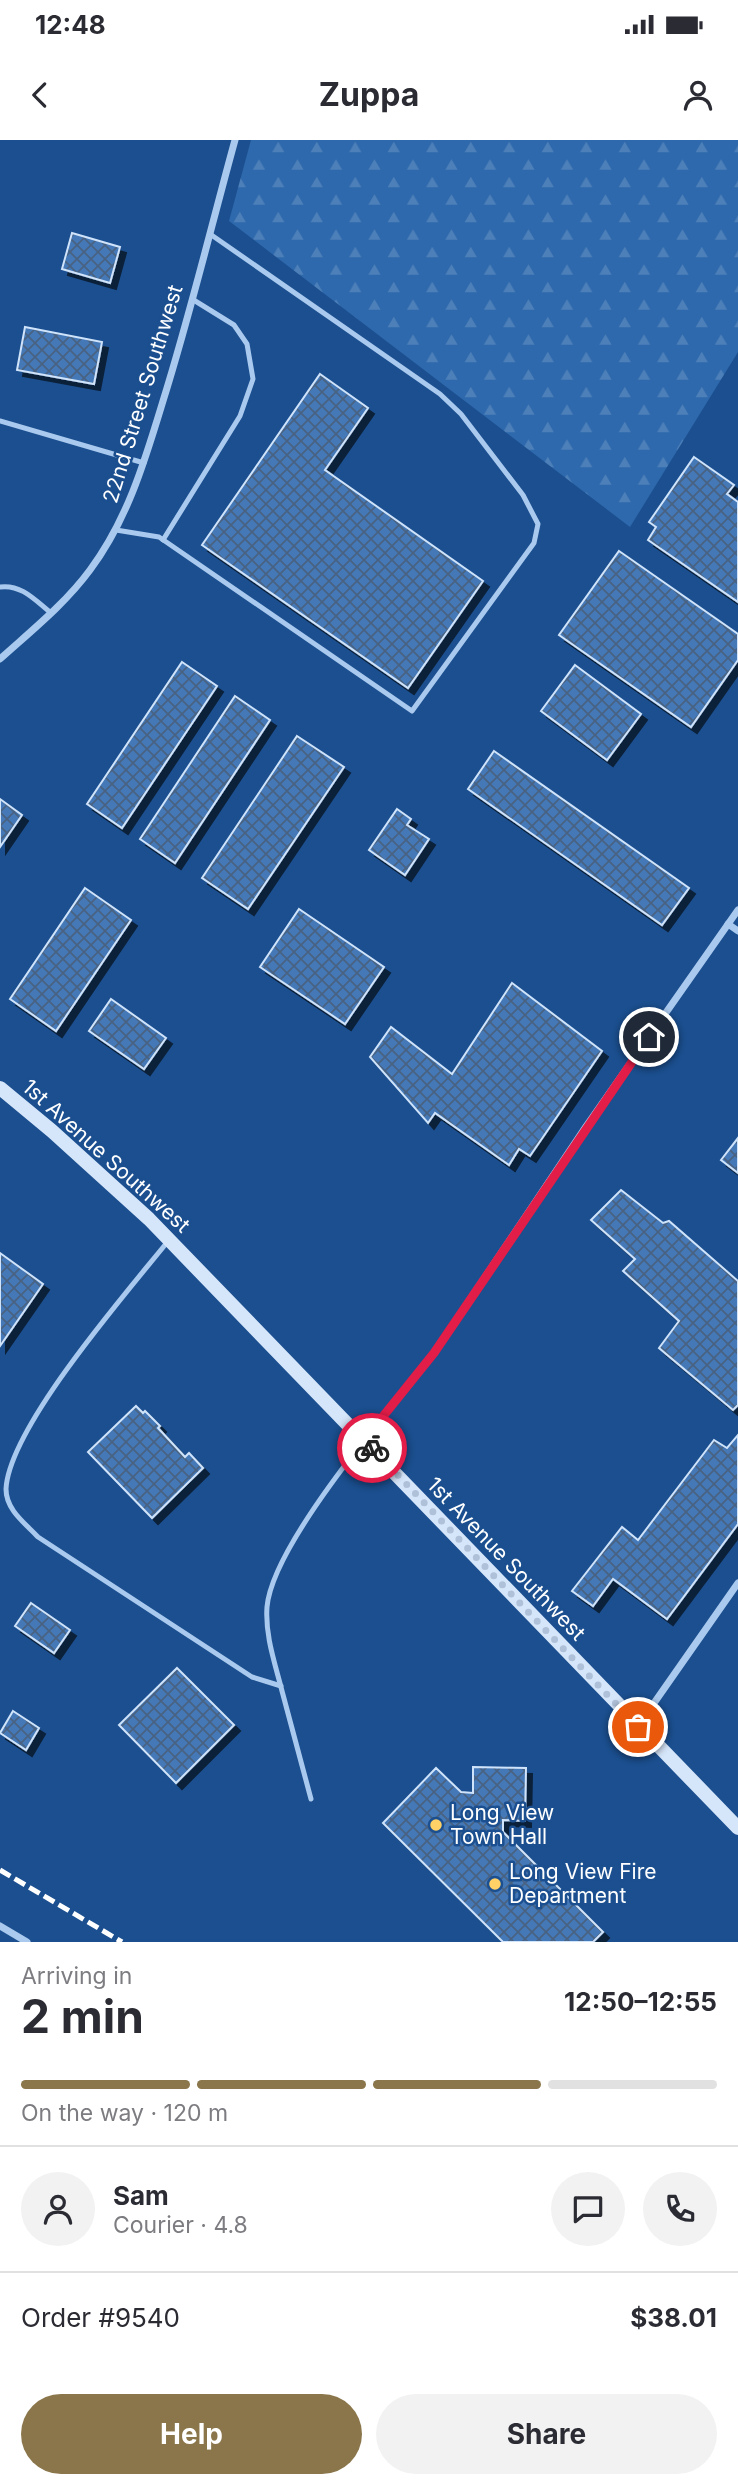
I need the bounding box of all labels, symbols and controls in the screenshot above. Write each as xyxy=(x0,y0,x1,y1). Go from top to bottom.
text: 12:48 xyxy=(35,9,106,40)
text: Zuppa xyxy=(319,75,419,114)
icon: back xyxy=(21,76,59,114)
icon: person xyxy=(679,76,717,114)
street label: 22nd Street Southwest xyxy=(97,282,188,506)
pin xyxy=(619,1007,679,1067)
icon: home xyxy=(630,1018,668,1056)
street label: 1st Avenue Southwest xyxy=(17,1074,195,1238)
courier xyxy=(337,1413,407,1483)
icon: bike xyxy=(353,1429,391,1467)
street label: 1st Avenue Southwest xyxy=(422,1472,591,1645)
pin xyxy=(608,1697,668,1757)
icon: bag xyxy=(619,1708,657,1746)
place label: Long View Town Hall xyxy=(450,1800,554,1849)
marker: Long View Town Hall xyxy=(428,1817,444,1833)
place label: Long View Fire Department xyxy=(509,1859,656,1908)
marker: Long View Fire Department xyxy=(487,1876,503,1892)
text: Arriving in xyxy=(21,1962,132,1990)
text: 12:50–12:55 xyxy=(564,1986,717,2017)
text: 2 min xyxy=(21,1988,144,2044)
text: On the way · 120 m xyxy=(21,2099,228,2127)
button: person xyxy=(21,2172,95,2246)
button: chat xyxy=(551,2172,625,2246)
button: phone xyxy=(643,2172,717,2246)
text: Sam xyxy=(113,2180,169,2211)
text: Courier · 4.8 xyxy=(113,2211,248,2239)
text: Order #9540 xyxy=(21,2302,180,2333)
text: $38.01 xyxy=(630,2302,717,2333)
button: Help xyxy=(21,2394,362,2474)
button: Share xyxy=(376,2394,717,2474)

